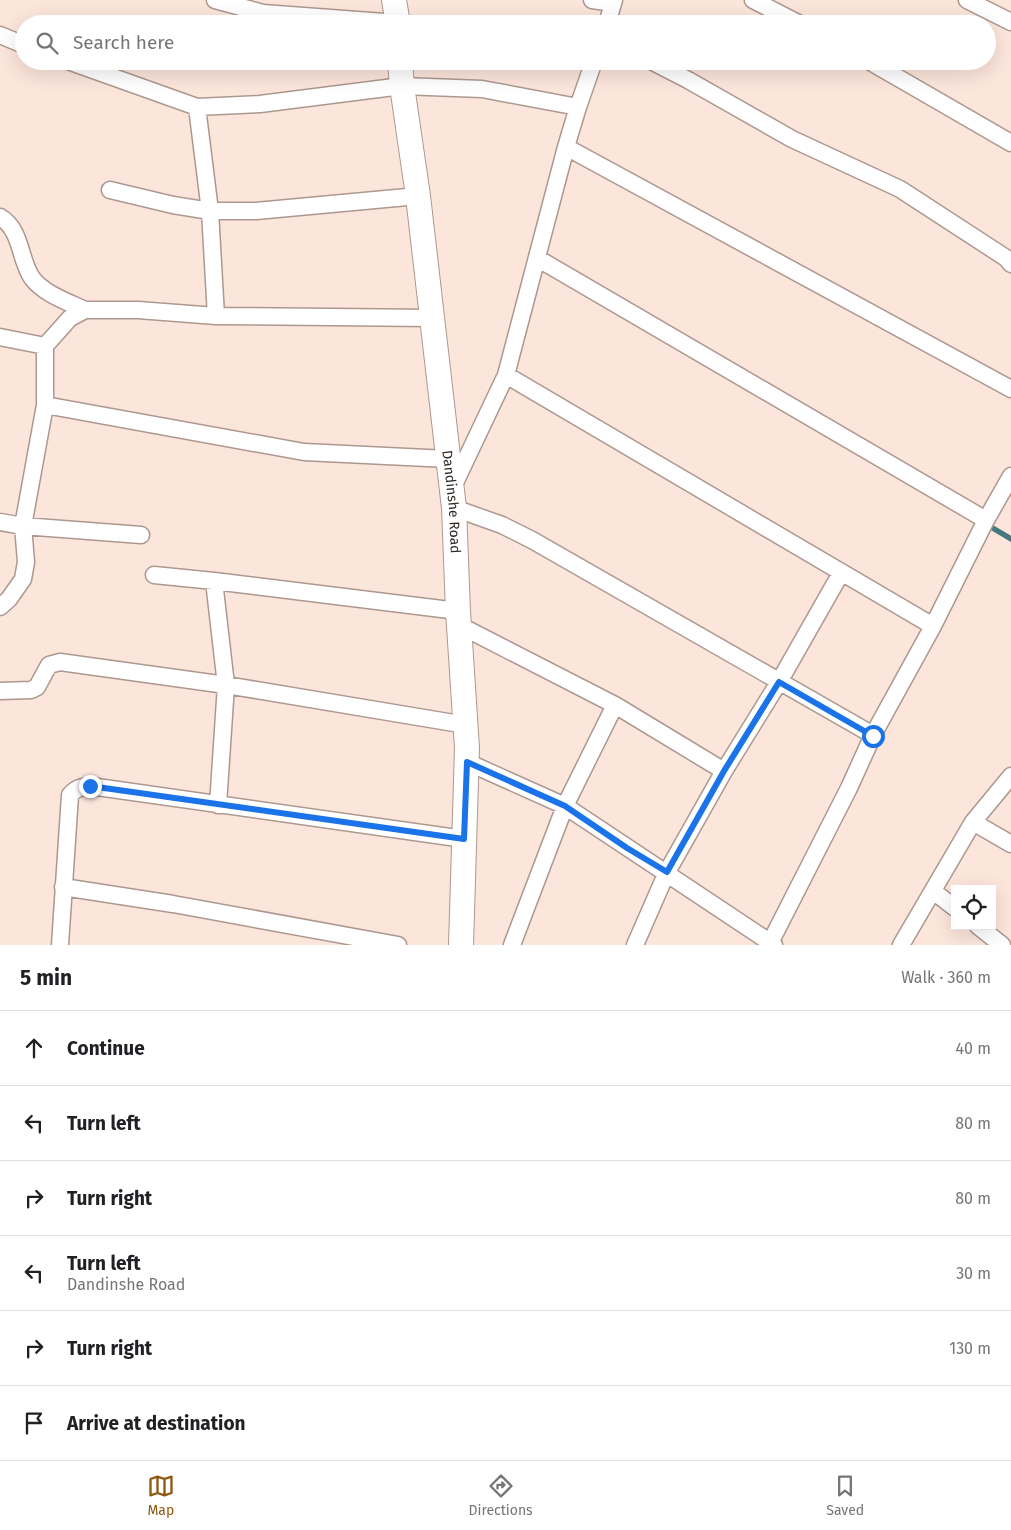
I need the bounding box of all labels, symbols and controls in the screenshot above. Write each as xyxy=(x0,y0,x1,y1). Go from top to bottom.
search box xyxy=(15,15,996,70)
icon: search xyxy=(33,29,61,57)
text: Search here xyxy=(73,31,174,54)
street label: Dandinshe Road xyxy=(439,449,464,554)
route start xyxy=(862,725,885,748)
route end xyxy=(79,775,102,798)
map controls xyxy=(951,885,996,930)
button: locate xyxy=(951,885,996,930)
text: 5 min xyxy=(20,965,72,991)
text: Walk · 360 m xyxy=(901,968,991,987)
icon: ahead xyxy=(20,1034,48,1062)
text: Continue xyxy=(67,1037,145,1060)
text: 40 m xyxy=(956,1039,991,1058)
icon: left xyxy=(20,1109,48,1137)
text: Turn left xyxy=(67,1112,141,1135)
text: 80 m xyxy=(955,1114,991,1133)
icon: right xyxy=(20,1184,48,1212)
text: Turn right xyxy=(67,1187,152,1210)
text: 80 m xyxy=(955,1189,991,1208)
text: Turn left xyxy=(67,1252,141,1275)
icon: left xyxy=(20,1259,48,1287)
text: 30 m xyxy=(956,1264,991,1283)
text: Dandinshe Road xyxy=(67,1275,185,1294)
icon: right xyxy=(20,1334,48,1362)
text: Turn right xyxy=(67,1337,152,1360)
text: 130 m xyxy=(949,1339,991,1358)
icon: arrive xyxy=(20,1409,48,1437)
text: Arrive at destination xyxy=(67,1412,246,1435)
tab: Map xyxy=(147,1472,175,1519)
tab: Directions xyxy=(468,1472,533,1519)
tab: Saved xyxy=(826,1472,864,1519)

